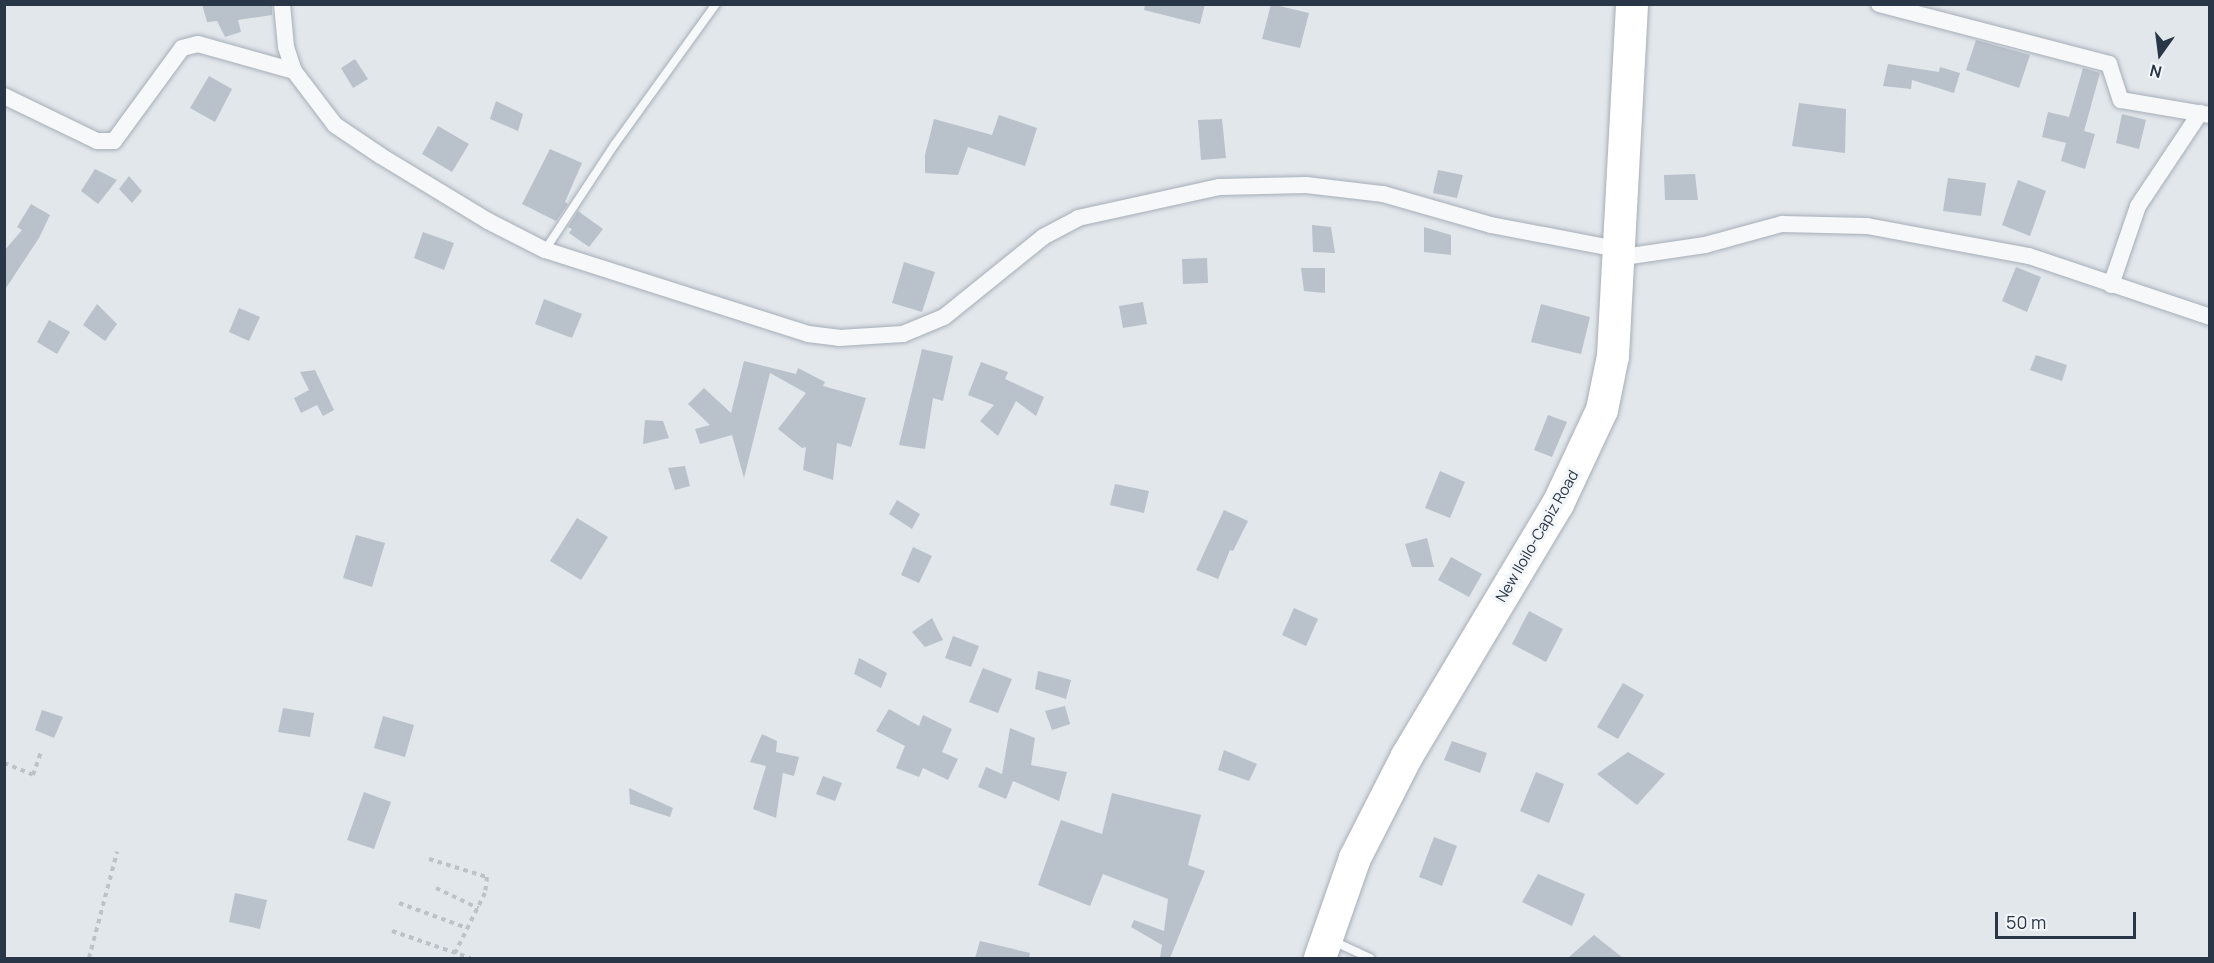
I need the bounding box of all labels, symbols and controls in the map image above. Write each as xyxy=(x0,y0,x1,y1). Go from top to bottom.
north arrow xyxy=(2130,24,2190,84)
text: N xyxy=(2147,59,2164,84)
street label: New Iloilo-Capiz Road xyxy=(1492,467,1582,605)
scale bar xyxy=(1998,900,2139,938)
text: 50 m xyxy=(2006,910,2046,934)

